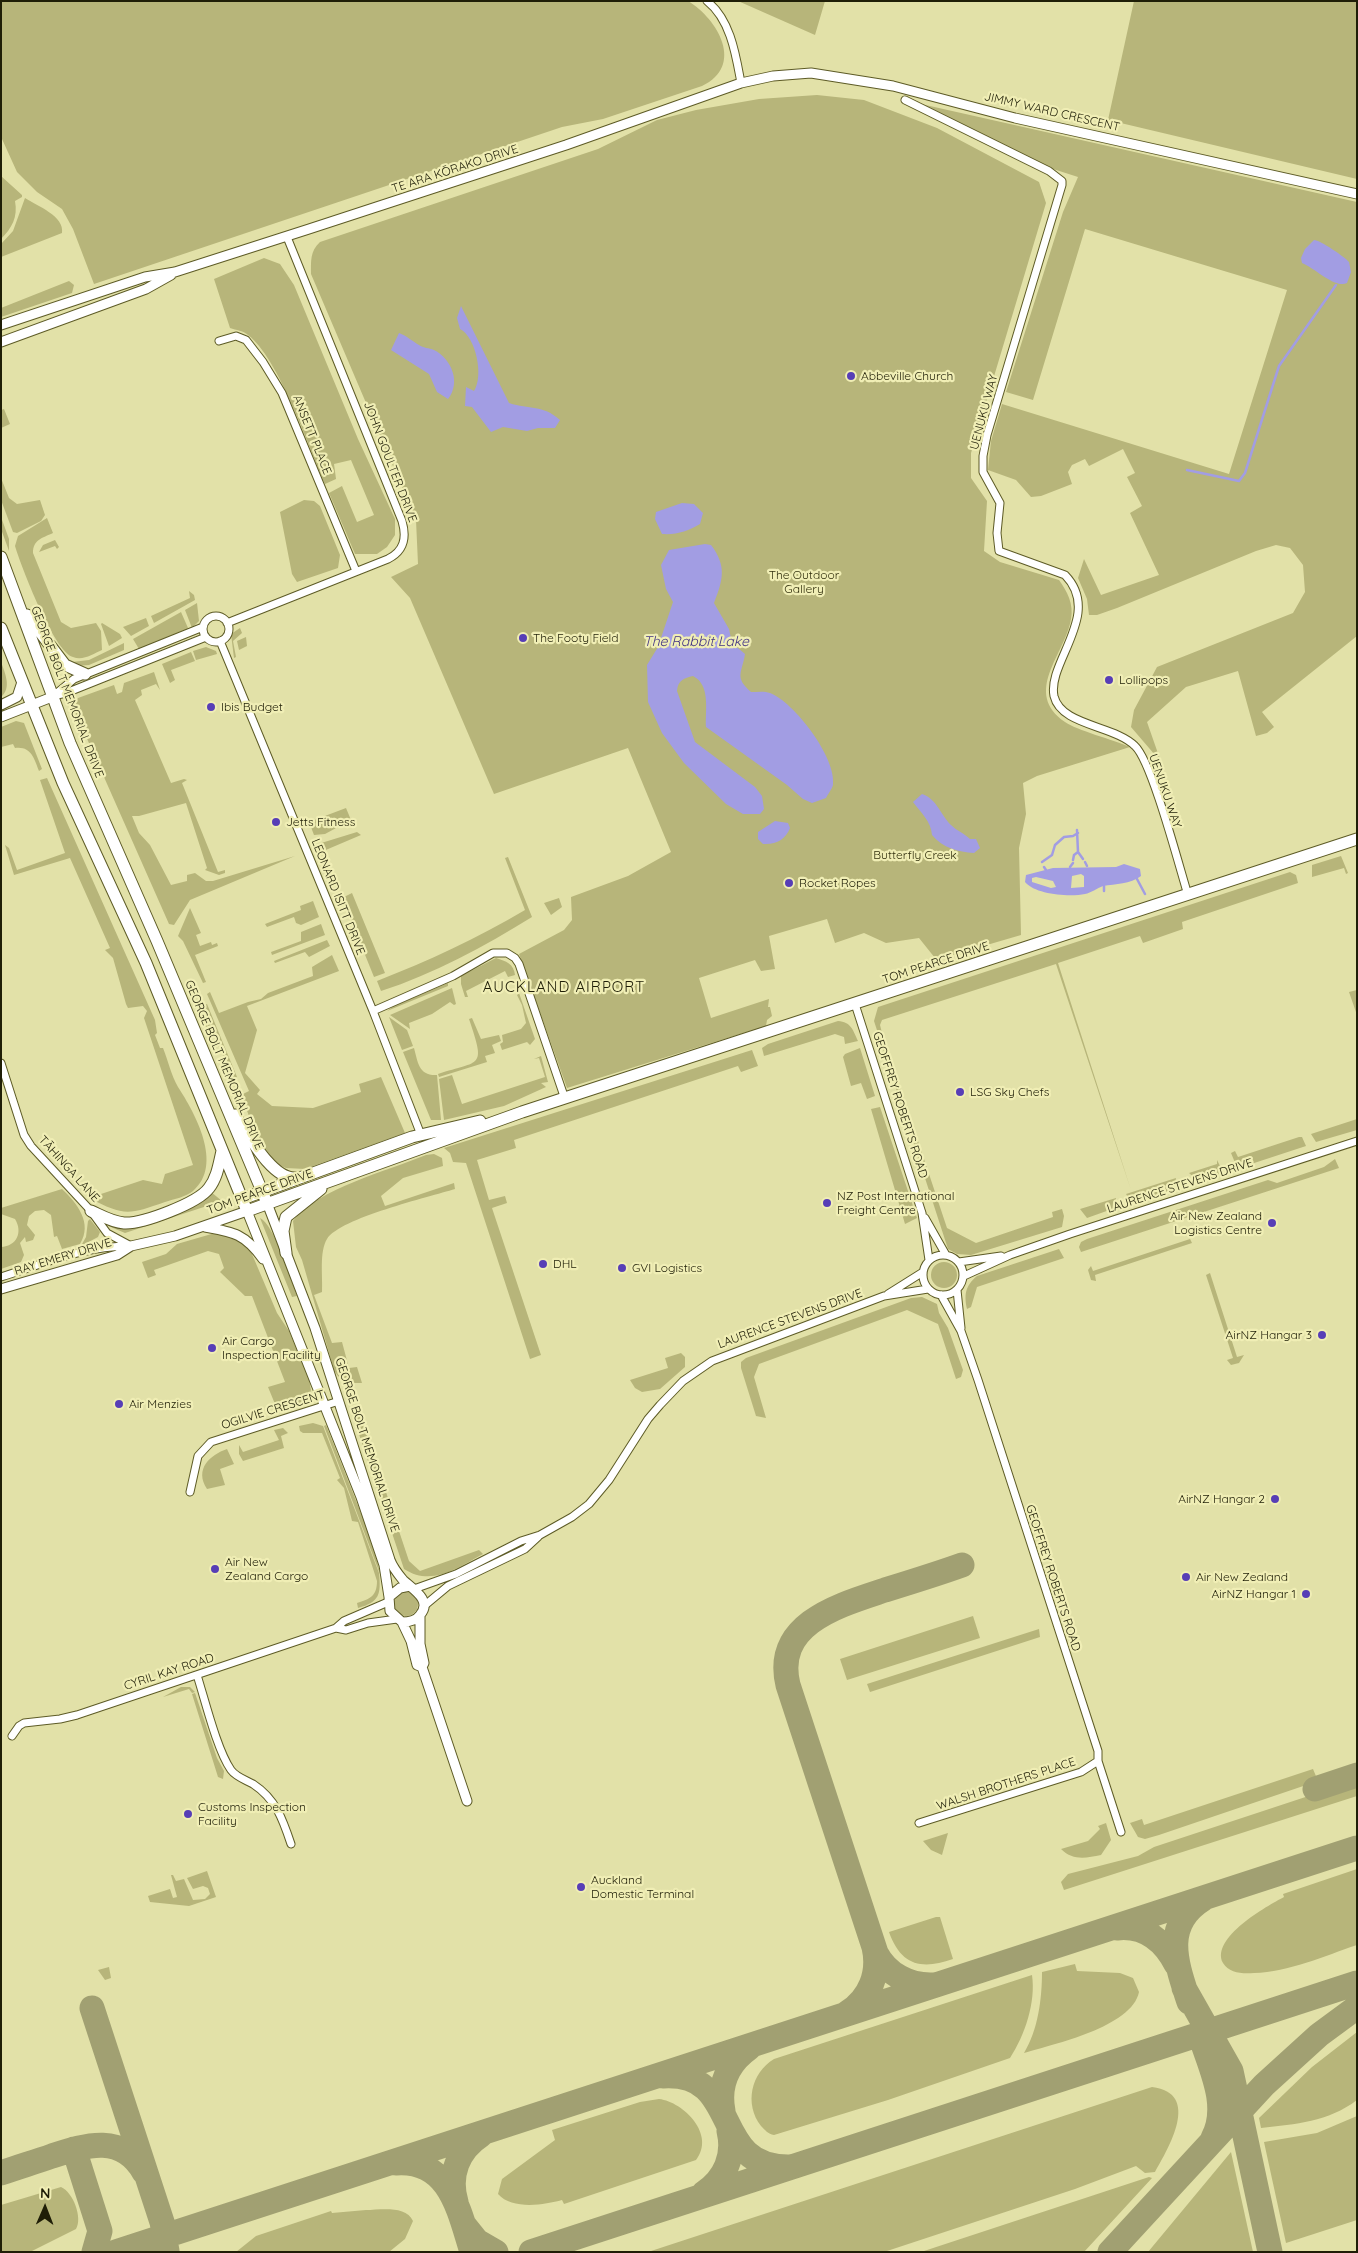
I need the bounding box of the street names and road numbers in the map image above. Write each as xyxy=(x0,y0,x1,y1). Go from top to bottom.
street label: JIMMY WARD CRESCENT xyxy=(983,89,1121,135)
street label: TE ARA KŌRAKO DRIVE xyxy=(390,142,520,196)
street label: UENUKU WAY xyxy=(967,373,1001,451)
street label: ANSETT PLACE xyxy=(290,393,334,477)
street label: JOHN GOULTER DRIVE xyxy=(360,400,420,524)
street label: GEORGE BOLT MEMORIAL DRIVE xyxy=(28,604,106,780)
street label: UENUKU WAY xyxy=(1146,752,1184,830)
street label: LEONARD ISITT DRIVE xyxy=(308,837,368,957)
street label: TOM PEARCE DRIVE xyxy=(881,939,991,987)
street label: GEORGE BOLT MEMORIAL DRIVE xyxy=(182,978,266,1152)
street label: GEOFFREY ROBERTS ROAD xyxy=(869,1030,931,1180)
street label: TĀHINGA LANE xyxy=(35,1133,103,1205)
street label: LAURENCE STEVENS DRIVE xyxy=(1105,1156,1255,1216)
street label: TOM PEARCE DRIVE xyxy=(205,1166,315,1218)
street label: RAY EMERY DRIVE xyxy=(13,1235,113,1279)
street label: LAURENCE STEVENS DRIVE xyxy=(716,1286,864,1352)
street label: GEORGE BOLT MEMORIAL DRIVE xyxy=(332,1356,402,1534)
street label: OGILVIE CRESCENT xyxy=(220,1387,326,1433)
street label: GEOFFREY ROBERTS ROAD xyxy=(1022,1503,1084,1653)
street label: CYRIL KAY ROAD xyxy=(122,1651,216,1693)
street label: WALSH BROTHERS PLACE xyxy=(935,1755,1077,1813)

